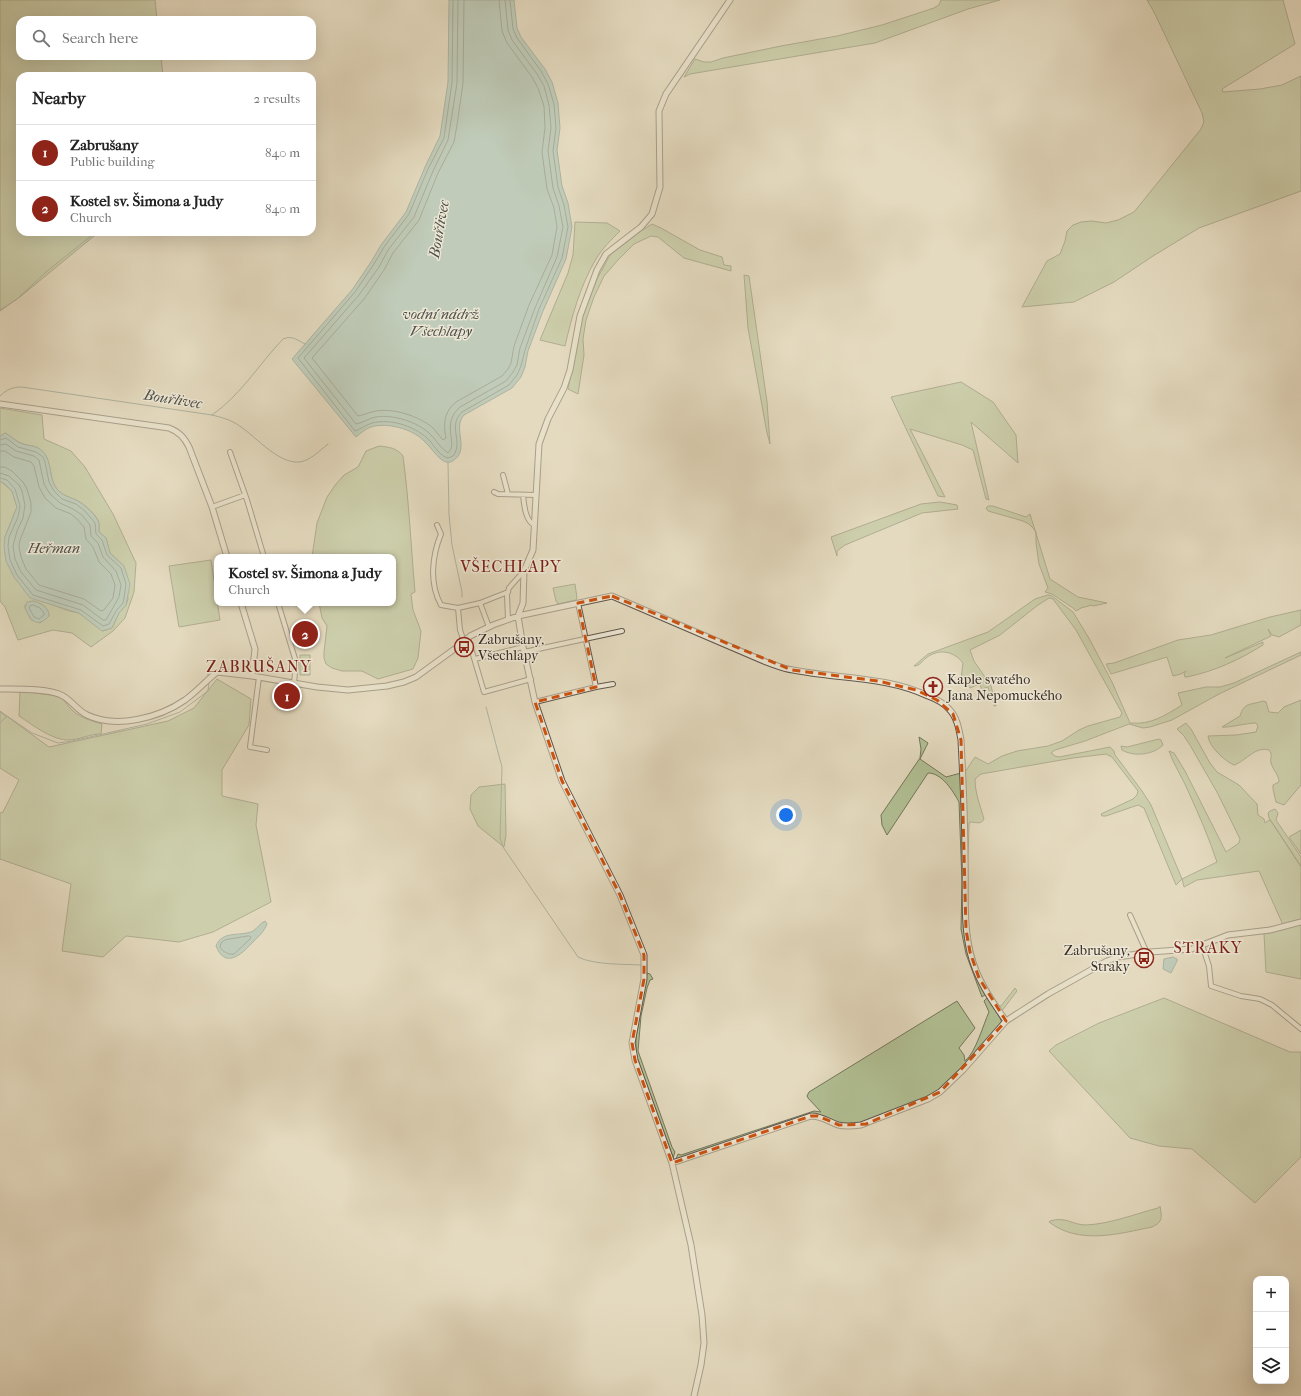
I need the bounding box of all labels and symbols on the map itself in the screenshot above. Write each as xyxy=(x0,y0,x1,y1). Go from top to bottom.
water label: Bouřlivec xyxy=(425,198,453,260)
water label: vodní nádrž Všechlapy xyxy=(403,305,479,340)
water label: Bouřlivec xyxy=(142,385,204,413)
water label: Heřman xyxy=(27,539,80,557)
district label: VŠECHLAPY xyxy=(459,556,562,576)
pin: 2 xyxy=(292,619,318,649)
place label: Zabrušany, Všechlapy xyxy=(477,631,544,664)
bus stop icon: Zabrušany, Všechlapy xyxy=(453,636,475,658)
district label: ZABRUŠANY xyxy=(206,656,312,676)
place label: Kaple svatého Jana Nepomuckého xyxy=(946,671,1062,704)
church icon: Kaple svatého Jana Nepomuckého xyxy=(922,676,944,698)
pin: 1 xyxy=(274,681,300,711)
your location xyxy=(776,805,796,825)
district label: STRAKY xyxy=(1173,938,1243,957)
place label: Zabrušany, Straky xyxy=(1064,942,1131,975)
bus stop icon: Zabrušany, Straky xyxy=(1133,947,1155,969)

